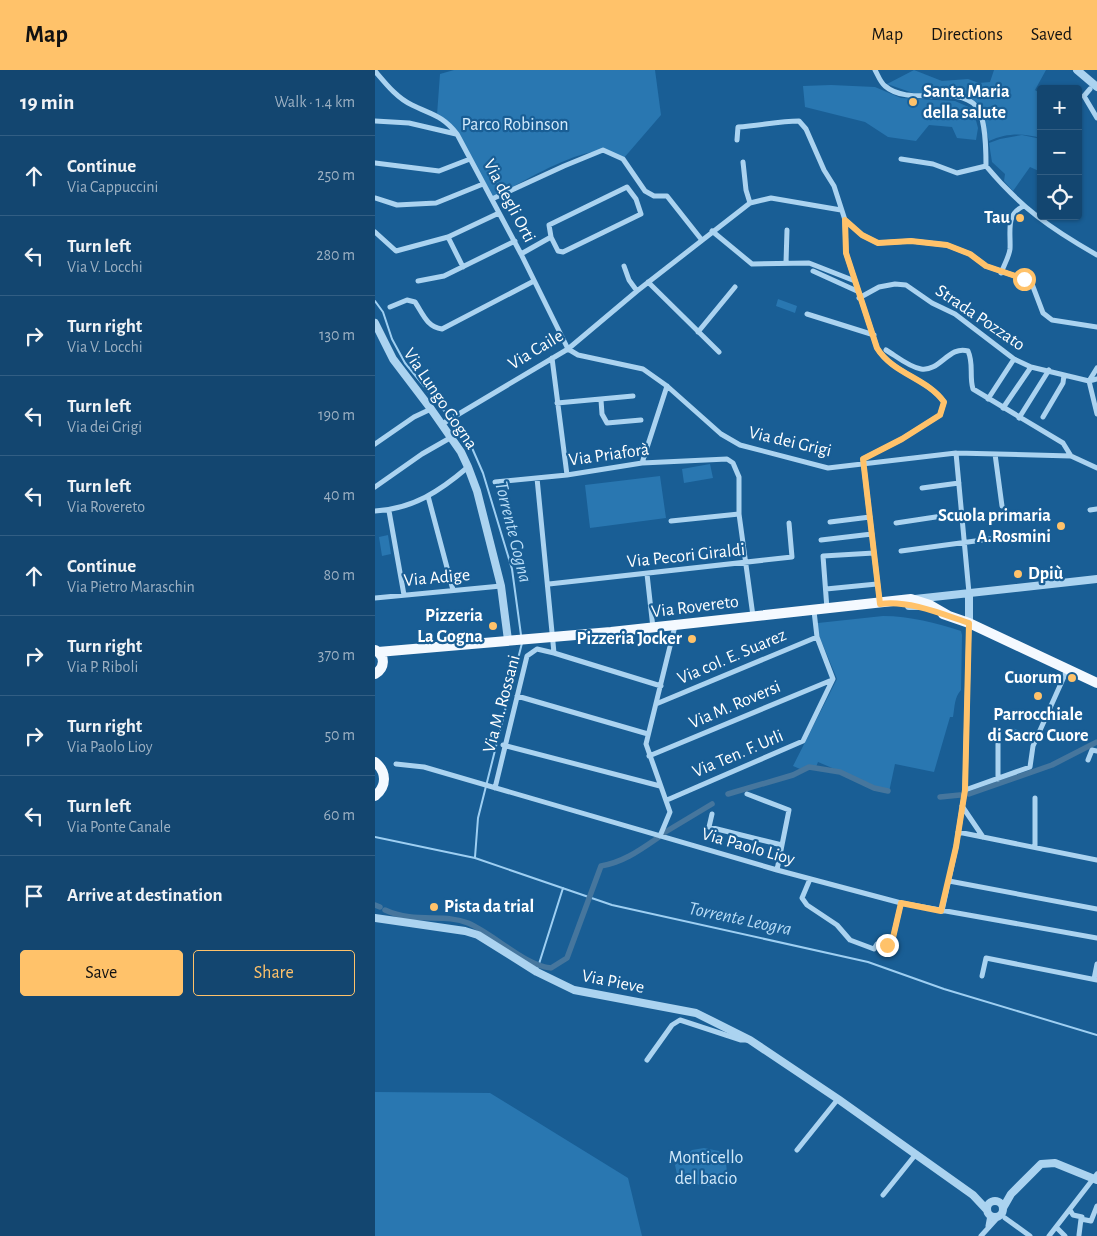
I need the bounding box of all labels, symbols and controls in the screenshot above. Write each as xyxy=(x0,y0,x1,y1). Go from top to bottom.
text: Map xyxy=(25,23,68,47)
text: Map xyxy=(872,26,903,44)
text: Directions xyxy=(931,26,1003,44)
text: Saved xyxy=(1031,26,1072,44)
place label: Santa Maria della salute xyxy=(923,83,1010,122)
map controls xyxy=(1037,85,1082,220)
button: + xyxy=(1037,85,1082,130)
text: 19 min xyxy=(20,92,74,113)
text: Walk · 1.4 km xyxy=(274,94,355,110)
marker: Santa Maria della salute xyxy=(907,96,919,108)
park label: Parco Robinson xyxy=(461,116,569,134)
button: − xyxy=(1037,130,1082,175)
text: Continue xyxy=(67,157,136,176)
street label: Via degli Orti xyxy=(480,157,538,245)
icon: ahead xyxy=(20,162,48,190)
text: 250 m xyxy=(317,167,355,183)
button: locate xyxy=(1037,175,1082,220)
text: Via Cappuccini xyxy=(67,179,158,195)
place label: Tau xyxy=(984,209,1011,227)
marker: Tau xyxy=(1014,212,1026,224)
text: Turn left xyxy=(67,237,131,256)
icon: left xyxy=(20,242,48,270)
text: 280 m xyxy=(316,247,355,263)
text: Via V. Locchi xyxy=(67,259,143,275)
route start xyxy=(1013,268,1036,291)
street label: Strada Pozzato xyxy=(932,282,1028,354)
text: Turn right xyxy=(67,317,142,336)
icon: right xyxy=(20,322,48,350)
text: 130 m xyxy=(319,327,355,343)
street label: Via Caile xyxy=(505,327,567,373)
text: Via V. Locchi xyxy=(67,339,143,355)
street label: Via Lungo Gogna xyxy=(400,345,480,453)
text: Turn left xyxy=(67,397,131,416)
icon: left xyxy=(20,402,48,430)
text: 190 m xyxy=(318,407,355,423)
text: Via dei Grigi xyxy=(67,419,142,435)
street label: Via dei Grigi xyxy=(747,424,833,460)
street label: Via Priaforà xyxy=(568,440,650,470)
text: Turn left xyxy=(67,477,131,496)
water label: Torrente Gogna xyxy=(491,479,535,585)
icon: left xyxy=(20,482,48,510)
text: 40 m xyxy=(323,487,355,503)
text: Via Rovereto xyxy=(67,499,145,515)
place label: Scuola primaria A.Rosmini xyxy=(938,507,1051,546)
marker: Scuola primaria A.Rosmini xyxy=(1055,520,1067,532)
street label: Via Pecori Giraldi xyxy=(626,541,746,571)
text: Continue xyxy=(67,557,136,576)
icon: ahead xyxy=(20,562,48,590)
place label: Dpiù xyxy=(1028,565,1064,583)
street label: Via Adige xyxy=(403,566,471,590)
text: 80 m xyxy=(324,567,355,583)
marker: Dpiù xyxy=(1012,568,1024,580)
text: Via Pietro Maraschin xyxy=(67,579,195,595)
street label: Via Rovereto xyxy=(650,593,740,621)
place label: Pizzeria La Gogna xyxy=(417,607,483,646)
marker: Pizzeria La Gogna xyxy=(487,620,499,632)
street label: Via col. E. Suarez xyxy=(675,626,789,688)
place label: Pizzeria Jocker xyxy=(577,630,683,648)
marker: Pizzeria Jocker xyxy=(686,633,698,645)
text: Turn right xyxy=(67,637,142,656)
icon: right xyxy=(20,642,48,670)
text: 370 m xyxy=(318,647,355,663)
street label: Via M. Rossani xyxy=(480,653,524,755)
text: Via P. Riboli xyxy=(67,659,138,675)
place label: Cuorum xyxy=(1005,669,1062,687)
marker: Cuorum xyxy=(1066,672,1078,684)
street label: Via M. Roversi xyxy=(687,678,783,732)
marker: Parrocchiale di Sacro Cuore xyxy=(1032,690,1044,702)
place label: Parrocchiale di Sacro Cuore xyxy=(988,706,1088,745)
text: Turn right xyxy=(67,717,142,736)
icon: right xyxy=(20,722,48,750)
text: 50 m xyxy=(324,727,355,743)
street label: Via Ten. F. Urli xyxy=(690,727,786,781)
text: Via Paolo Lioy xyxy=(67,739,153,755)
text: Turn left xyxy=(67,797,131,816)
icon: left xyxy=(20,802,48,830)
text: 60 m xyxy=(324,807,355,823)
text: Via Ponte Canale xyxy=(67,819,171,835)
street label: Via Paolo Lioy xyxy=(699,825,797,869)
icon: arrive xyxy=(20,882,48,910)
text: Arrive at destination xyxy=(67,886,223,905)
place label: Pista da trial xyxy=(444,898,534,916)
water label: Torrente Leogra xyxy=(687,899,793,939)
marker: Pista da trial xyxy=(428,901,440,913)
route end xyxy=(876,934,899,957)
button: Save xyxy=(20,950,183,996)
button: Share xyxy=(193,950,355,996)
street label: Via Pieve xyxy=(580,967,646,997)
park label: Monticello del bacio xyxy=(669,1149,744,1188)

